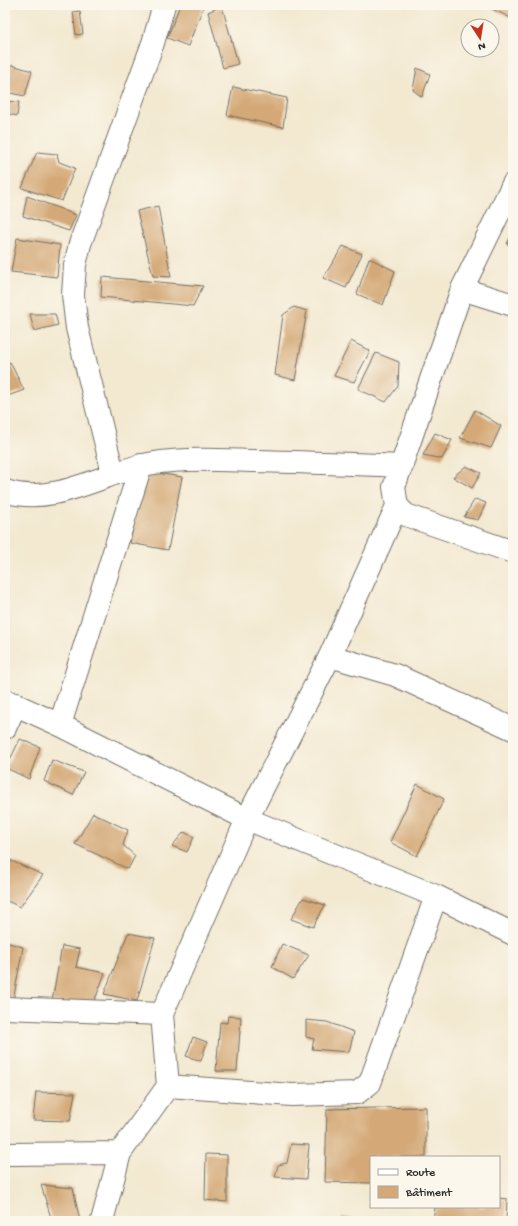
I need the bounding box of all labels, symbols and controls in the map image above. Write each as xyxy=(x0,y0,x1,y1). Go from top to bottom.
north arrow xyxy=(460,18,500,58)
text: N xyxy=(477,39,486,52)
legend xyxy=(370,1156,500,1208)
text: Route xyxy=(406,1167,436,1181)
text: Bâtiment xyxy=(405,1187,453,1201)

